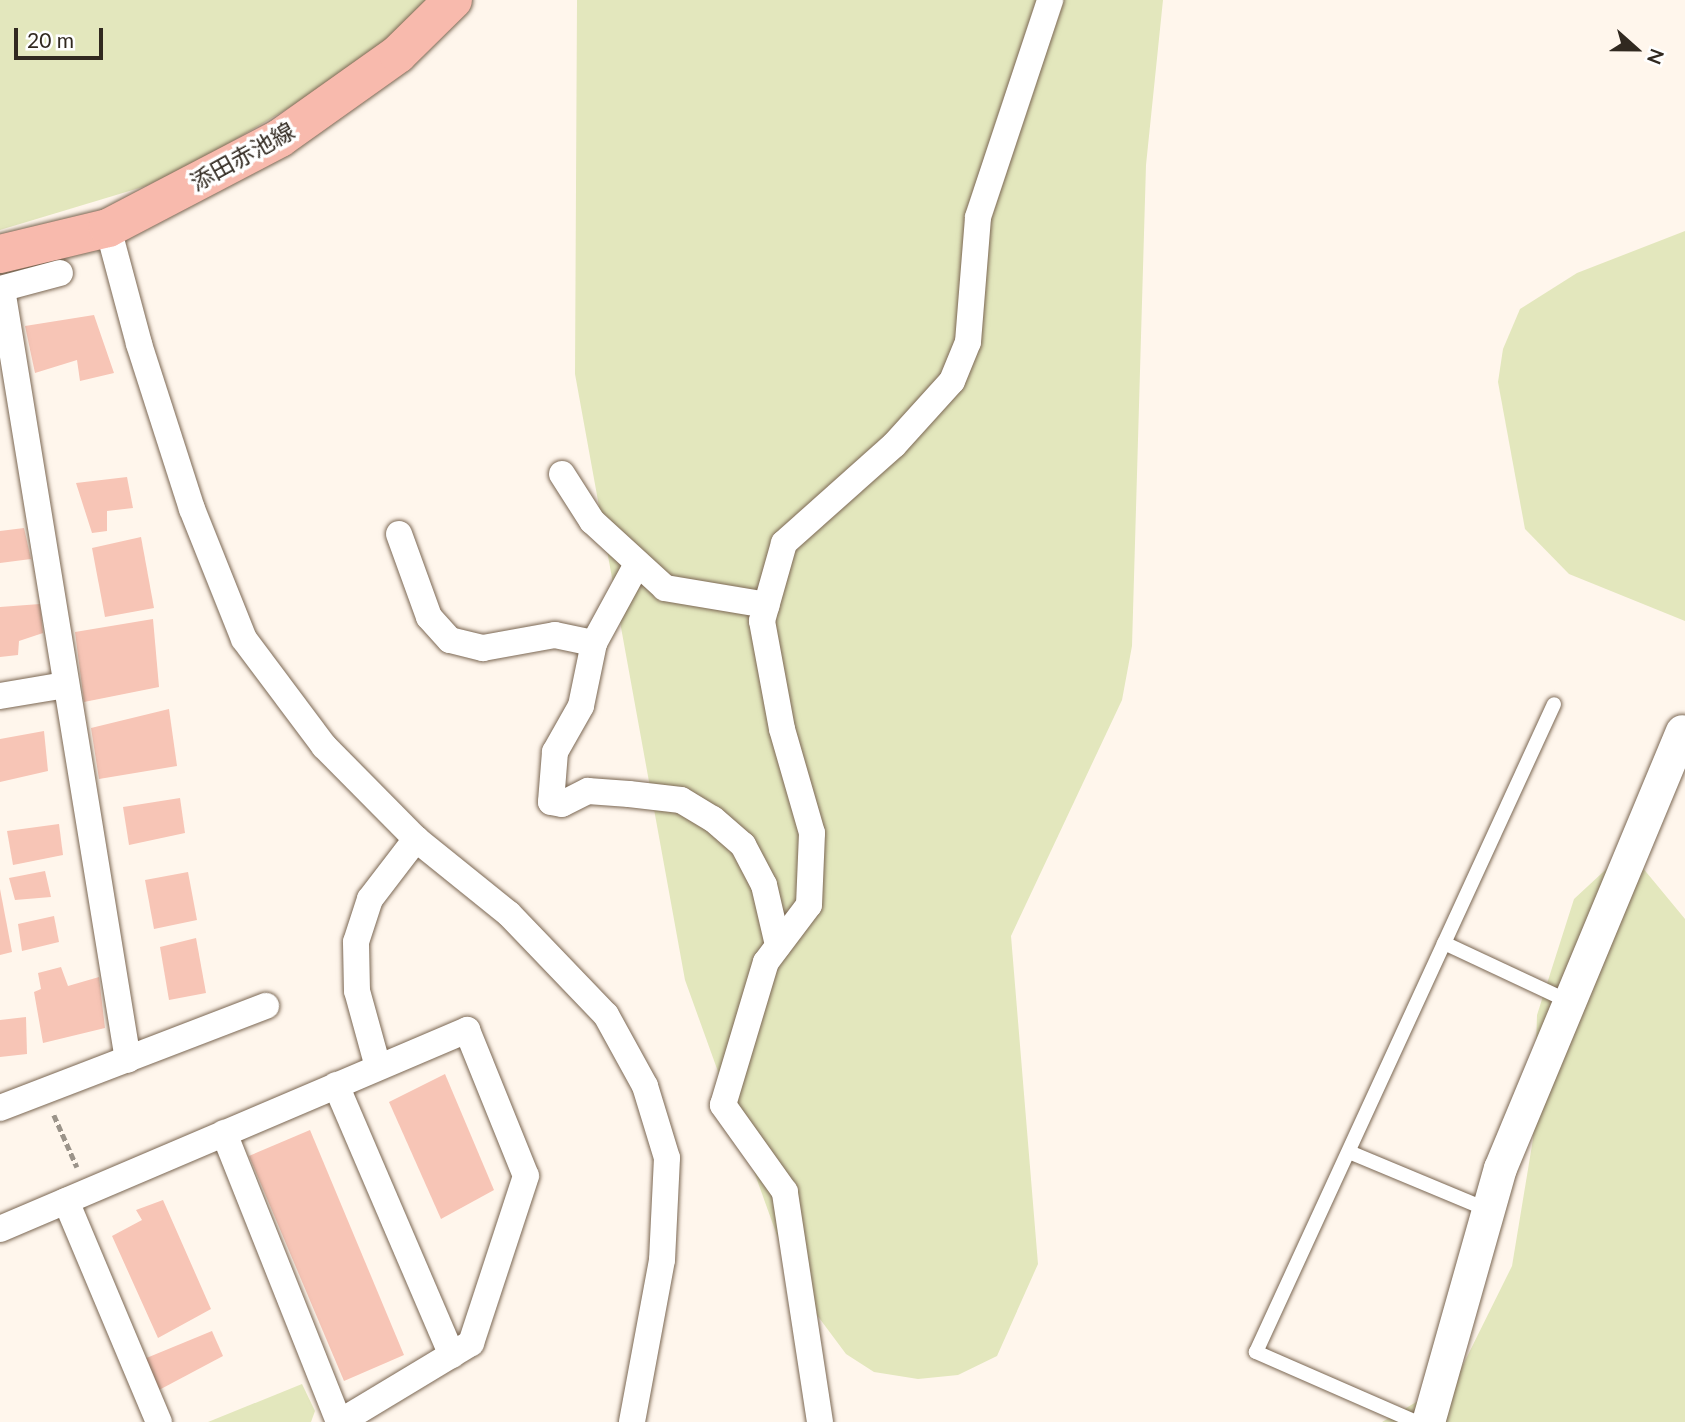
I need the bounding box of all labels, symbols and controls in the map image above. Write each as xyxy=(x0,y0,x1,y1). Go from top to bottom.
scale bar xyxy=(18,14,107,58)
north arrow xyxy=(1601,14,1671,84)
text: 20 m xyxy=(27,27,74,52)
text: N xyxy=(1643,46,1669,68)
street label: 添田赤池線 xyxy=(185,116,299,196)

